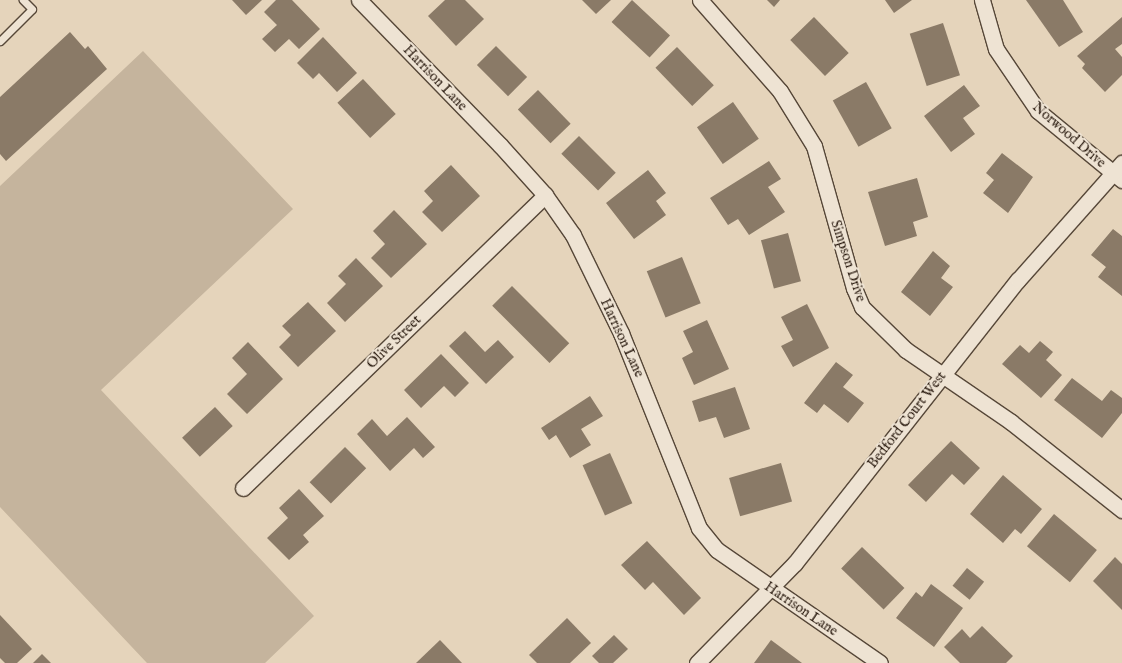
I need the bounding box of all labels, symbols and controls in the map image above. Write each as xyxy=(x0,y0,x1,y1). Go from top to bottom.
street label: Harrison Lane xyxy=(399,42,471,114)
street label: Norwood Drive xyxy=(1029,99,1109,171)
street label: Simpson Drive xyxy=(827,218,869,304)
street label: Harrison Lane xyxy=(596,296,648,380)
street label: Olive Street xyxy=(363,312,425,372)
street label: Bedford Court West xyxy=(864,368,950,472)
street label: Harrison Lane xyxy=(761,578,841,640)

